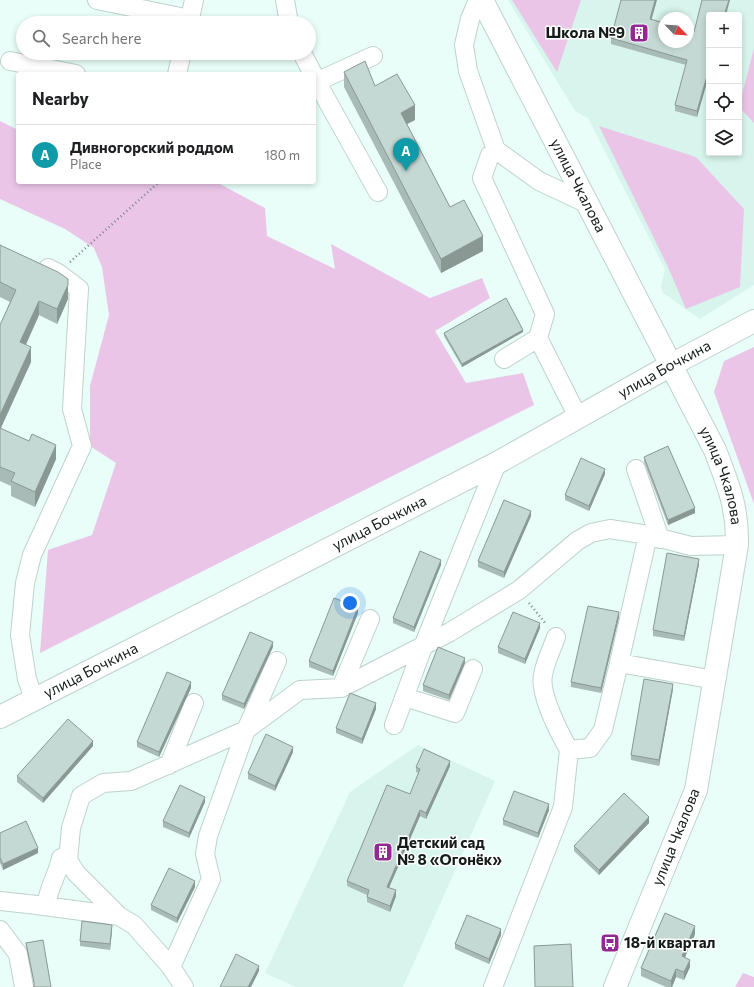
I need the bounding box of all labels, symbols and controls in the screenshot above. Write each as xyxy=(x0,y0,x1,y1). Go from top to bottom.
north arrow xyxy=(658,12,694,48)
map controls xyxy=(706,12,742,156)
button: + xyxy=(706,12,742,48)
search box xyxy=(16,16,316,60)
building icon: Школа №9 xyxy=(628,22,650,44)
place label: Школа №9 xyxy=(545,23,625,41)
icon: search xyxy=(30,27,52,49)
text: Search here xyxy=(62,29,141,47)
button: − xyxy=(706,48,742,84)
button: locate xyxy=(706,84,742,120)
text: Nearby xyxy=(32,88,89,109)
button: layers xyxy=(706,120,742,156)
street label: улица Чкалова xyxy=(547,135,611,235)
text: Дивногорский роддом xyxy=(70,138,234,156)
pin: A xyxy=(393,138,419,171)
text: A xyxy=(40,147,50,163)
text: 180 m xyxy=(264,147,300,163)
text: Place xyxy=(70,156,102,172)
street label: улица Бочкина xyxy=(614,336,713,401)
street label: улица Чкалова xyxy=(696,423,746,526)
street label: улица Бочкина xyxy=(329,491,429,554)
your location xyxy=(340,593,360,613)
street label: улица Бочкина xyxy=(40,638,140,701)
street label: улица Чкалова xyxy=(647,785,703,888)
place label: Детский сад № 8 «Огонёк» xyxy=(397,833,502,868)
building icon: Детский сад № 8 «Огонёк» xyxy=(372,841,394,863)
bus stop icon: 18-й квартал xyxy=(599,932,621,954)
place label: 18-й квартал xyxy=(624,933,715,951)

